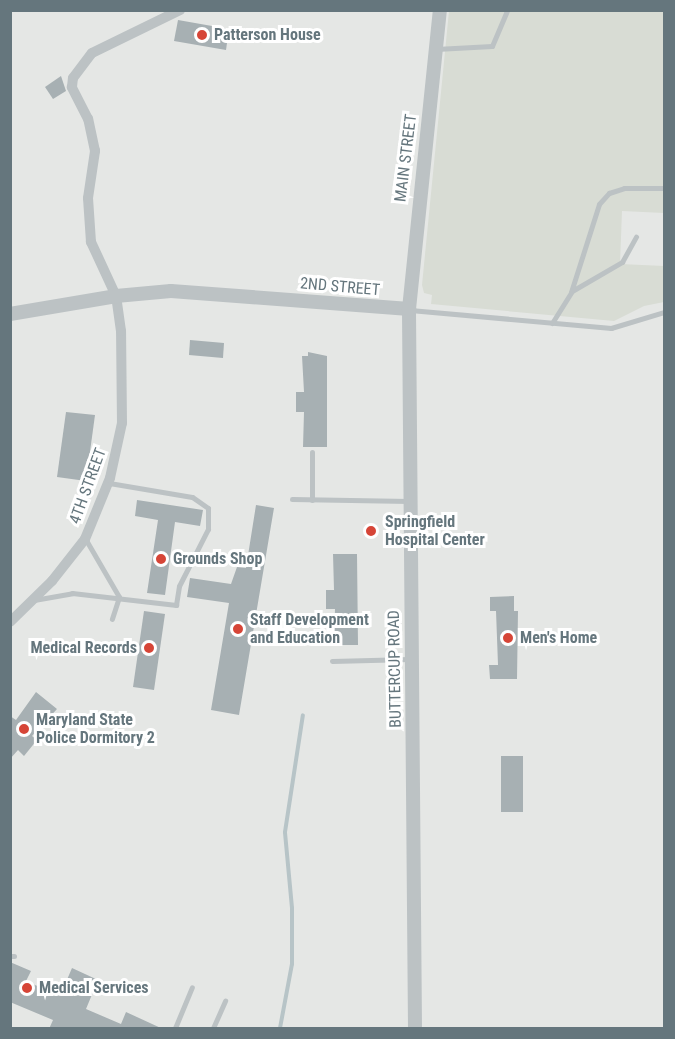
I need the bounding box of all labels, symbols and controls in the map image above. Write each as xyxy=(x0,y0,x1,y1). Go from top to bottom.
place label: Patterson House xyxy=(214,25,321,45)
marker: Patterson House xyxy=(195,28,209,42)
street label: MAIN STREET xyxy=(391,113,421,203)
street label: 2ND STREET xyxy=(299,274,381,300)
street label: 4TH STREET xyxy=(65,445,111,527)
place label: Springfield Hospital Center xyxy=(385,512,485,550)
marker: Springfield Hospital Center xyxy=(362,522,380,540)
place label: Grounds Shop xyxy=(173,549,262,569)
marker: Grounds Shop xyxy=(154,552,168,566)
place label: Staff Development and Education xyxy=(250,610,369,648)
street label: BUTTERCUP ROAD xyxy=(384,610,406,728)
marker: Staff Development and Education xyxy=(231,622,245,636)
place label: Men's Home xyxy=(520,628,597,648)
marker: Men's Home xyxy=(501,631,515,645)
place label: Medical Records xyxy=(30,638,137,658)
marker: Medical Records xyxy=(142,641,156,655)
place label: Maryland State Police Dormitory 2 xyxy=(36,710,155,748)
marker: Maryland State Police Dormitory 2 xyxy=(17,722,31,736)
place label: Medical Services xyxy=(39,978,149,998)
marker: Medical Services xyxy=(20,981,34,995)

